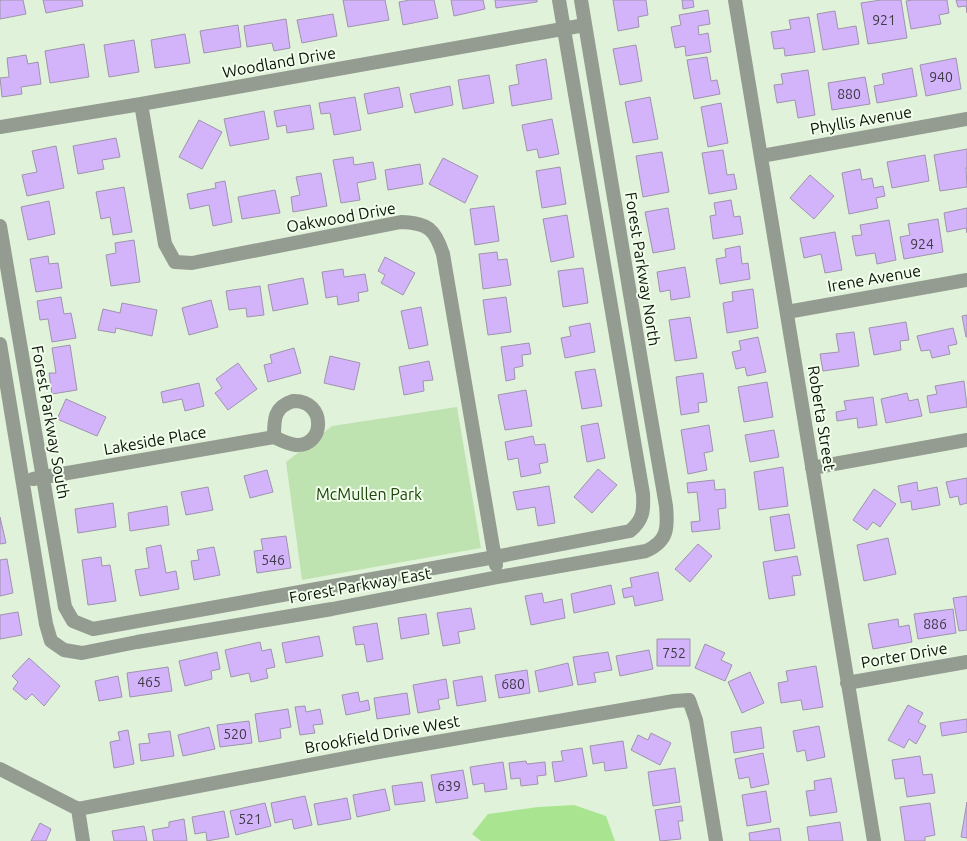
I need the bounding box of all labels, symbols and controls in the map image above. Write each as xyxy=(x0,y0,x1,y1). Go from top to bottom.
house number: 921 xyxy=(872,12,896,28)
street label: Woodland Drive xyxy=(221,43,337,81)
house number: 940 xyxy=(929,69,953,85)
house number: 880 xyxy=(837,86,861,102)
street label: Phyllis Avenue xyxy=(809,102,913,138)
street label: Forest Parkway North xyxy=(622,191,664,347)
street label: Oakwood Drive xyxy=(285,199,397,235)
house number: 924 xyxy=(910,236,934,252)
street label: Irene Avenue xyxy=(826,261,922,295)
street label: Forest Parkway South xyxy=(29,344,73,500)
street label: Roberta Street xyxy=(805,364,839,473)
street label: Lakeside Place xyxy=(102,422,208,458)
park label: McMullen Park xyxy=(316,485,422,503)
house number: 546 xyxy=(261,552,285,568)
street label: Forest Parkway East xyxy=(288,564,433,606)
house number: 886 xyxy=(923,616,947,632)
street label: Porter Drive xyxy=(859,639,949,671)
house number: 752 xyxy=(662,645,686,661)
house number: 465 xyxy=(137,674,161,690)
house number: 680 xyxy=(501,676,525,692)
street label: Brookfield Drive West xyxy=(303,711,462,757)
house number: 520 xyxy=(223,726,247,742)
house number: 639 xyxy=(437,778,461,794)
house number: 521 xyxy=(238,811,262,827)

